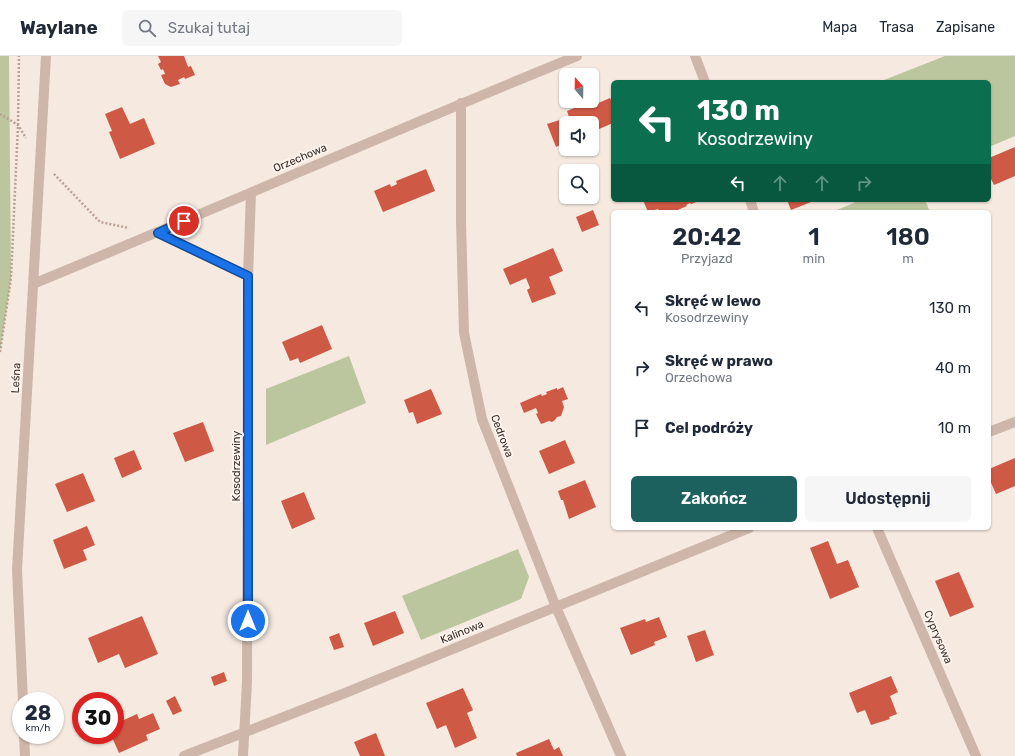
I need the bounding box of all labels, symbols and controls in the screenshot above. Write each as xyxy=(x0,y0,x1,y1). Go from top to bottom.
search box xyxy=(122,10,402,46)
text: Waylane xyxy=(20,16,98,39)
icon: search xyxy=(136,17,158,39)
text: Szukaj tutaj xyxy=(168,19,250,37)
text: Mapa xyxy=(822,19,857,36)
text: Trasa xyxy=(879,19,914,36)
text: Zapisane xyxy=(936,19,995,36)
north arrow xyxy=(559,68,599,108)
map controls xyxy=(559,68,599,204)
text: 130 m xyxy=(697,94,780,127)
icon: left xyxy=(631,96,683,148)
button: sound xyxy=(559,116,599,156)
text: Kosodrzewiny xyxy=(697,128,813,150)
street label: Orzechowa xyxy=(271,141,329,175)
button: search xyxy=(559,164,599,204)
icon: left xyxy=(727,172,749,194)
icon: ahead xyxy=(769,172,791,194)
icon: ahead xyxy=(811,172,833,194)
icon: right xyxy=(853,172,875,194)
pin xyxy=(167,204,201,238)
icon: arrive xyxy=(173,210,195,232)
text: 20:42 xyxy=(672,223,741,251)
text: 1 xyxy=(808,223,820,251)
text: 180 xyxy=(886,223,930,251)
text: Przyjazd xyxy=(681,251,733,266)
text: min xyxy=(803,251,825,266)
text: m xyxy=(902,251,914,266)
text: Skręć w lewo xyxy=(665,292,761,310)
icon: left xyxy=(631,297,653,319)
text: 130 m xyxy=(929,299,971,317)
text: Kosodrzewiny xyxy=(665,310,749,325)
text: Skręć w prawo xyxy=(665,352,773,370)
icon: right xyxy=(631,357,653,379)
text: 40 m xyxy=(935,359,971,377)
street label: Leśna xyxy=(9,362,23,394)
text: Orzechowa xyxy=(665,370,732,385)
street label: Cedrowa xyxy=(488,413,516,459)
icon: arrive xyxy=(631,417,653,439)
text: Cel podróży xyxy=(665,419,753,437)
text: 10 m xyxy=(938,419,971,437)
street label: Kosodrzewiny xyxy=(230,431,243,501)
button: Zakończ xyxy=(631,476,797,522)
button: Udostępnij xyxy=(805,476,971,522)
position arrow xyxy=(227,600,269,642)
street label: Cyprysowa xyxy=(921,608,955,666)
street label: Kalinowa xyxy=(438,617,486,647)
speed limit sign: 30 xyxy=(72,692,124,744)
text: 28 xyxy=(25,701,51,725)
text: km/h xyxy=(26,722,50,734)

